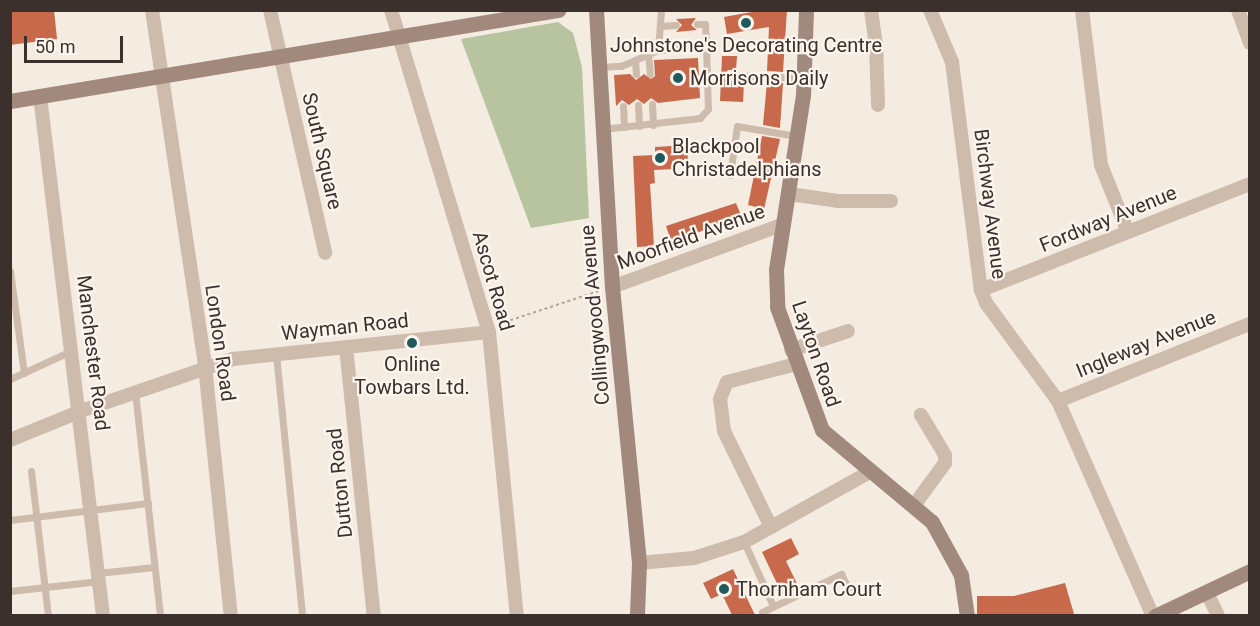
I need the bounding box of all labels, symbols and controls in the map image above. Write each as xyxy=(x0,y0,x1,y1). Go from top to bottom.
marker: Johnstone's Decorating Centre xyxy=(739,16,753,30)
scale bar xyxy=(27,24,126,62)
place label: Johnstone's Decorating Centre xyxy=(610,33,882,57)
text: 50 m xyxy=(35,36,75,57)
place label: Morrisons Daily xyxy=(690,66,829,90)
marker: Morrisons Daily xyxy=(671,71,685,85)
street label: South Square xyxy=(297,90,347,212)
street label: Birchway Avenue xyxy=(969,128,1011,280)
place label: Blackpool Christadelphians xyxy=(672,134,822,181)
marker: Blackpool Christadelphians xyxy=(653,151,667,165)
street label: Fordway Avenue xyxy=(1036,181,1180,257)
street label: Moorfield Avenue xyxy=(614,199,768,275)
street label: Collingwood Avenue xyxy=(575,224,615,406)
street label: Ascot Road xyxy=(467,228,519,334)
street label: Manchester Road xyxy=(72,274,114,432)
street label: London Road xyxy=(200,283,240,403)
street label: Layton Road xyxy=(787,298,845,410)
street label: Ingleway Avenue xyxy=(1073,305,1219,383)
street label: Wayman Road xyxy=(280,308,410,346)
marker: Online Towbars Ltd. xyxy=(405,336,419,350)
place label: Online Towbars Ltd. xyxy=(354,352,470,399)
street label: Dutton Road xyxy=(322,427,358,539)
place label: Thornham Court xyxy=(736,577,882,601)
marker: Thornham Court xyxy=(717,582,731,596)

